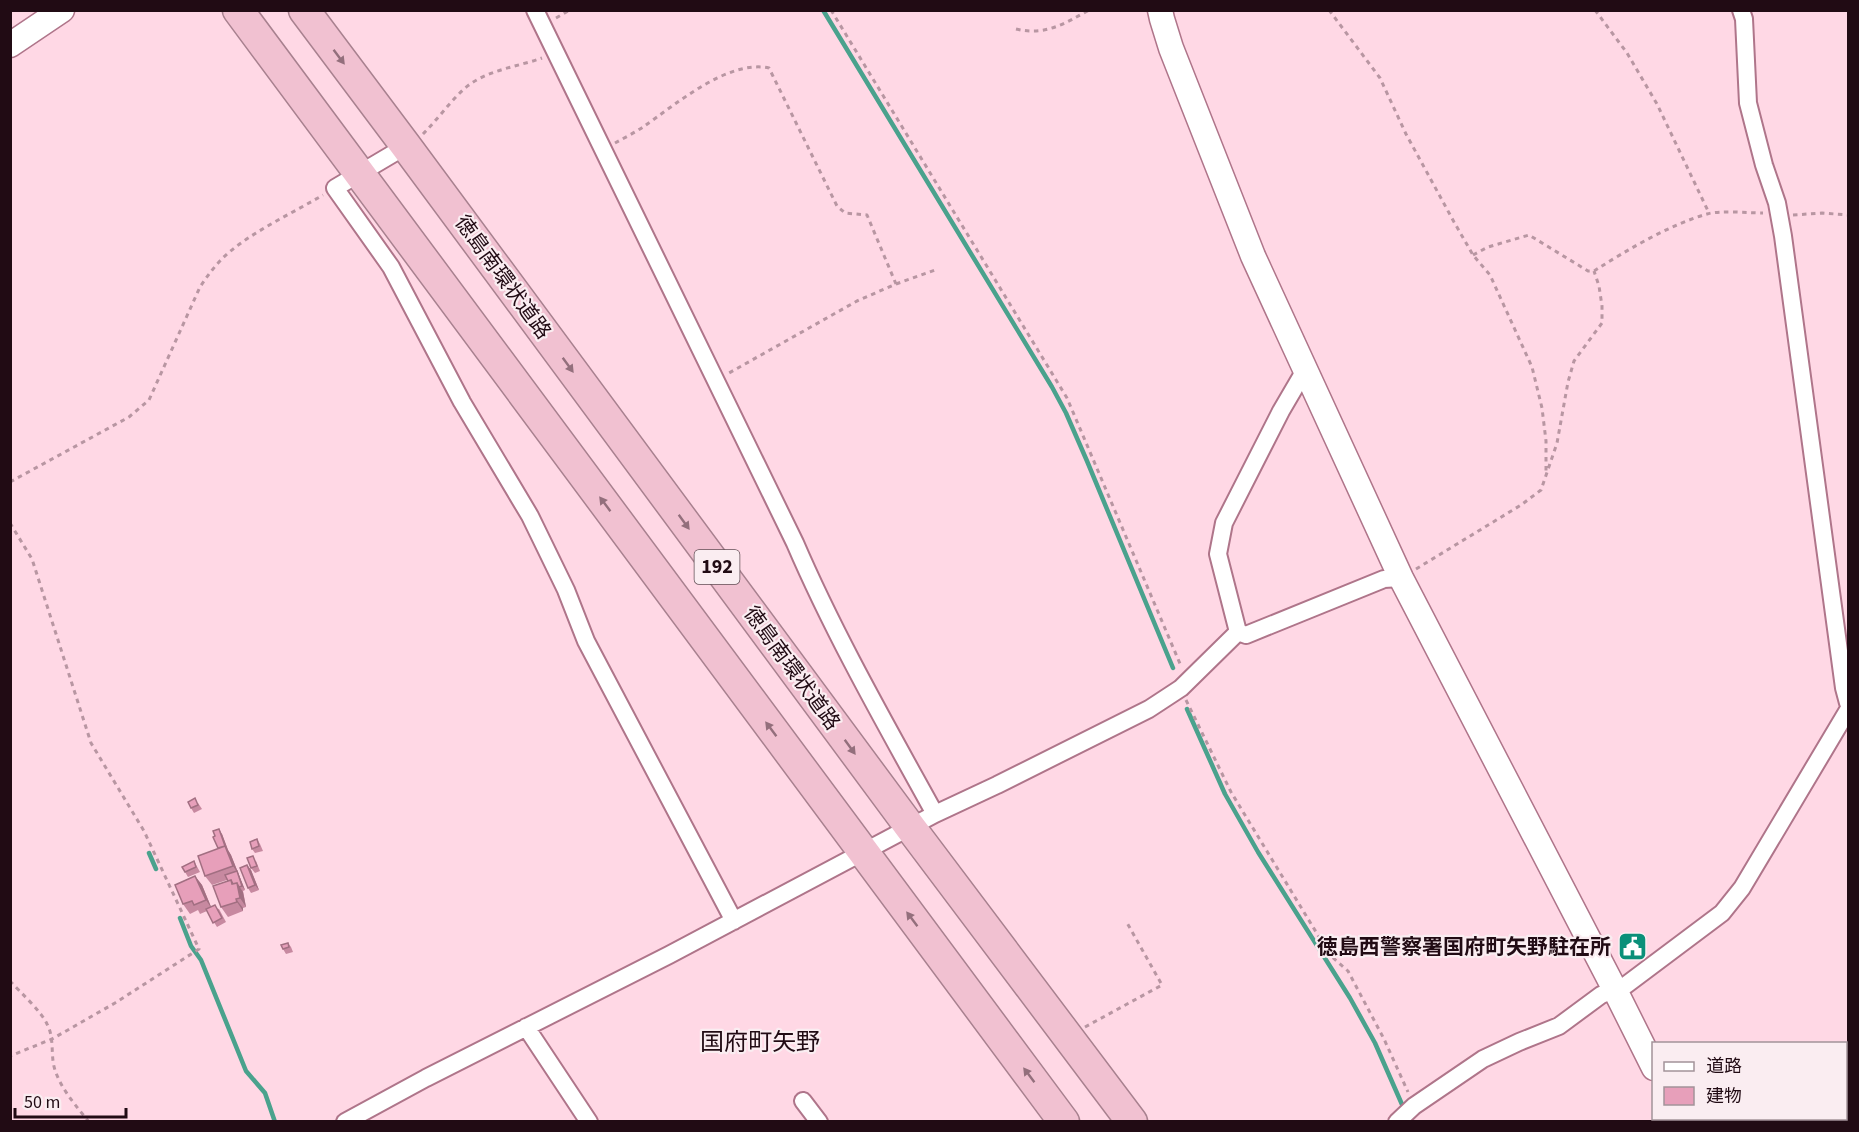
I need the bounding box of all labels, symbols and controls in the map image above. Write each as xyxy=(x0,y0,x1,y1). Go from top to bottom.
one-way arrow xyxy=(333,50,345,65)
street label: 徳島南環状道路 xyxy=(448,209,558,345)
one-way arrow xyxy=(562,358,574,373)
one-way arrow xyxy=(599,497,611,512)
one-way arrow xyxy=(678,515,690,530)
road number: 192 xyxy=(694,550,740,584)
street label: 徳島南環状道路 xyxy=(737,600,847,736)
one-way arrow xyxy=(765,721,777,736)
one-way arrow xyxy=(844,738,856,754)
one-way arrow xyxy=(906,911,918,927)
public building icon: 徳島西警察署国府町矢野駐在所 xyxy=(1616,931,1648,963)
place label: 徳島西警察署国府町矢野駐在所 xyxy=(1317,932,1611,962)
district label: 国府町矢野 xyxy=(700,1025,820,1060)
legend xyxy=(1652,1042,1847,1120)
text: 道路 xyxy=(1706,1054,1742,1079)
one-way arrow xyxy=(1022,1067,1035,1083)
scale bar xyxy=(15,1081,126,1119)
text: 建物 xyxy=(1706,1084,1742,1109)
text: 50 m xyxy=(24,1090,60,1115)

